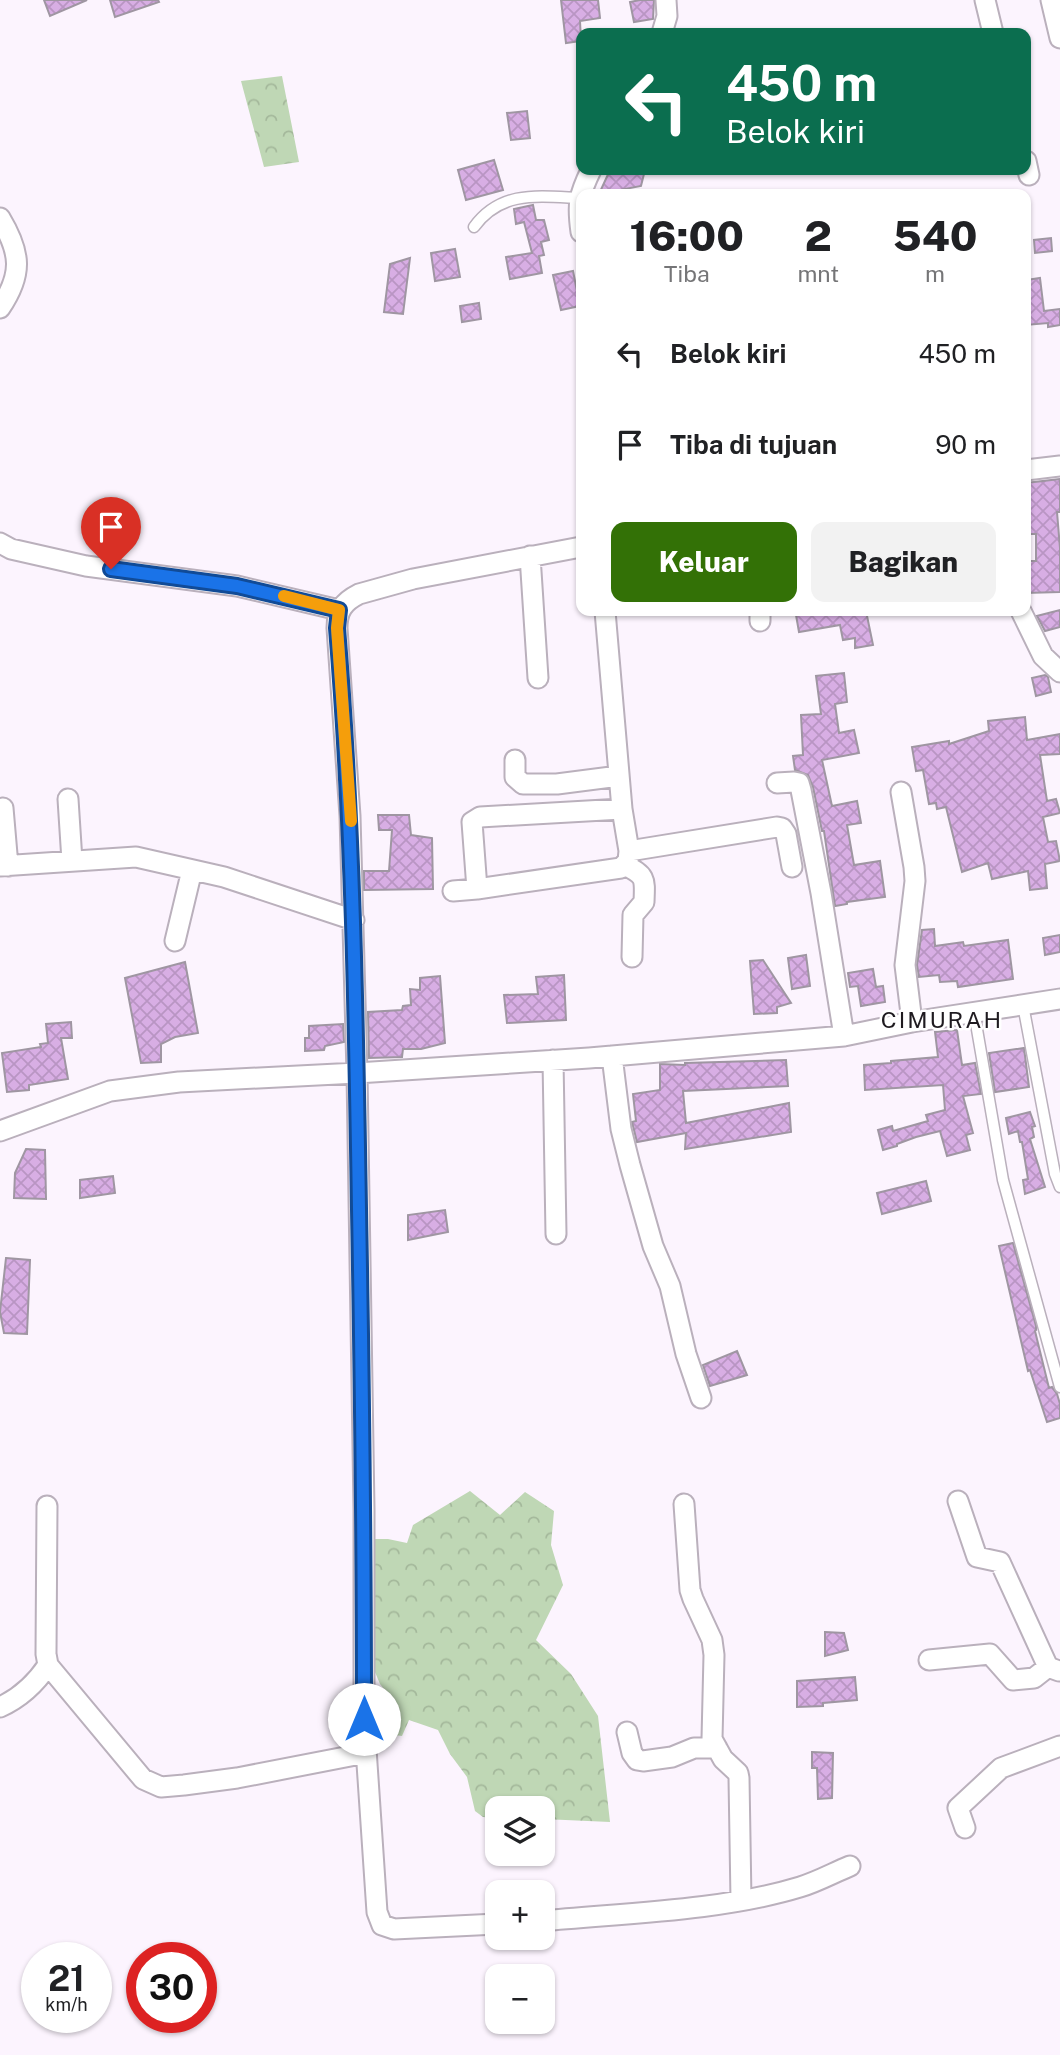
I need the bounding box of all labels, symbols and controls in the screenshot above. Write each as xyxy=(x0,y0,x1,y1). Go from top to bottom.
text: 450 m xyxy=(726,54,877,112)
icon: left xyxy=(611,56,702,147)
text: Belok kiri xyxy=(726,113,865,150)
text: 16:00 xyxy=(630,211,744,260)
text: 2 xyxy=(805,211,832,260)
text: 540 xyxy=(893,211,977,260)
text: Tiba xyxy=(664,260,710,287)
text: mnt xyxy=(797,260,839,287)
text: m xyxy=(925,260,945,287)
icon: left xyxy=(611,335,649,373)
text: Belok kiri xyxy=(670,338,786,369)
text: 450 m xyxy=(919,338,996,369)
icon: arrive xyxy=(611,426,649,464)
text: Tiba di tujuan xyxy=(670,429,837,460)
text: 90 m xyxy=(935,429,996,460)
pin xyxy=(81,497,141,569)
icon: arrive xyxy=(92,508,130,546)
button: Keluar xyxy=(611,522,797,602)
button: Bagikan xyxy=(811,522,996,602)
district label: CIMURAH xyxy=(881,1006,1003,1033)
position arrow xyxy=(327,1682,401,1756)
map controls xyxy=(485,1796,555,2034)
button: layers xyxy=(485,1796,555,1866)
button: + xyxy=(485,1880,555,1950)
speed limit sign: 30 xyxy=(126,1942,217,2033)
text: 21 xyxy=(48,1958,85,1999)
button: − xyxy=(485,1964,555,2034)
text: km/h xyxy=(45,1994,88,2015)

